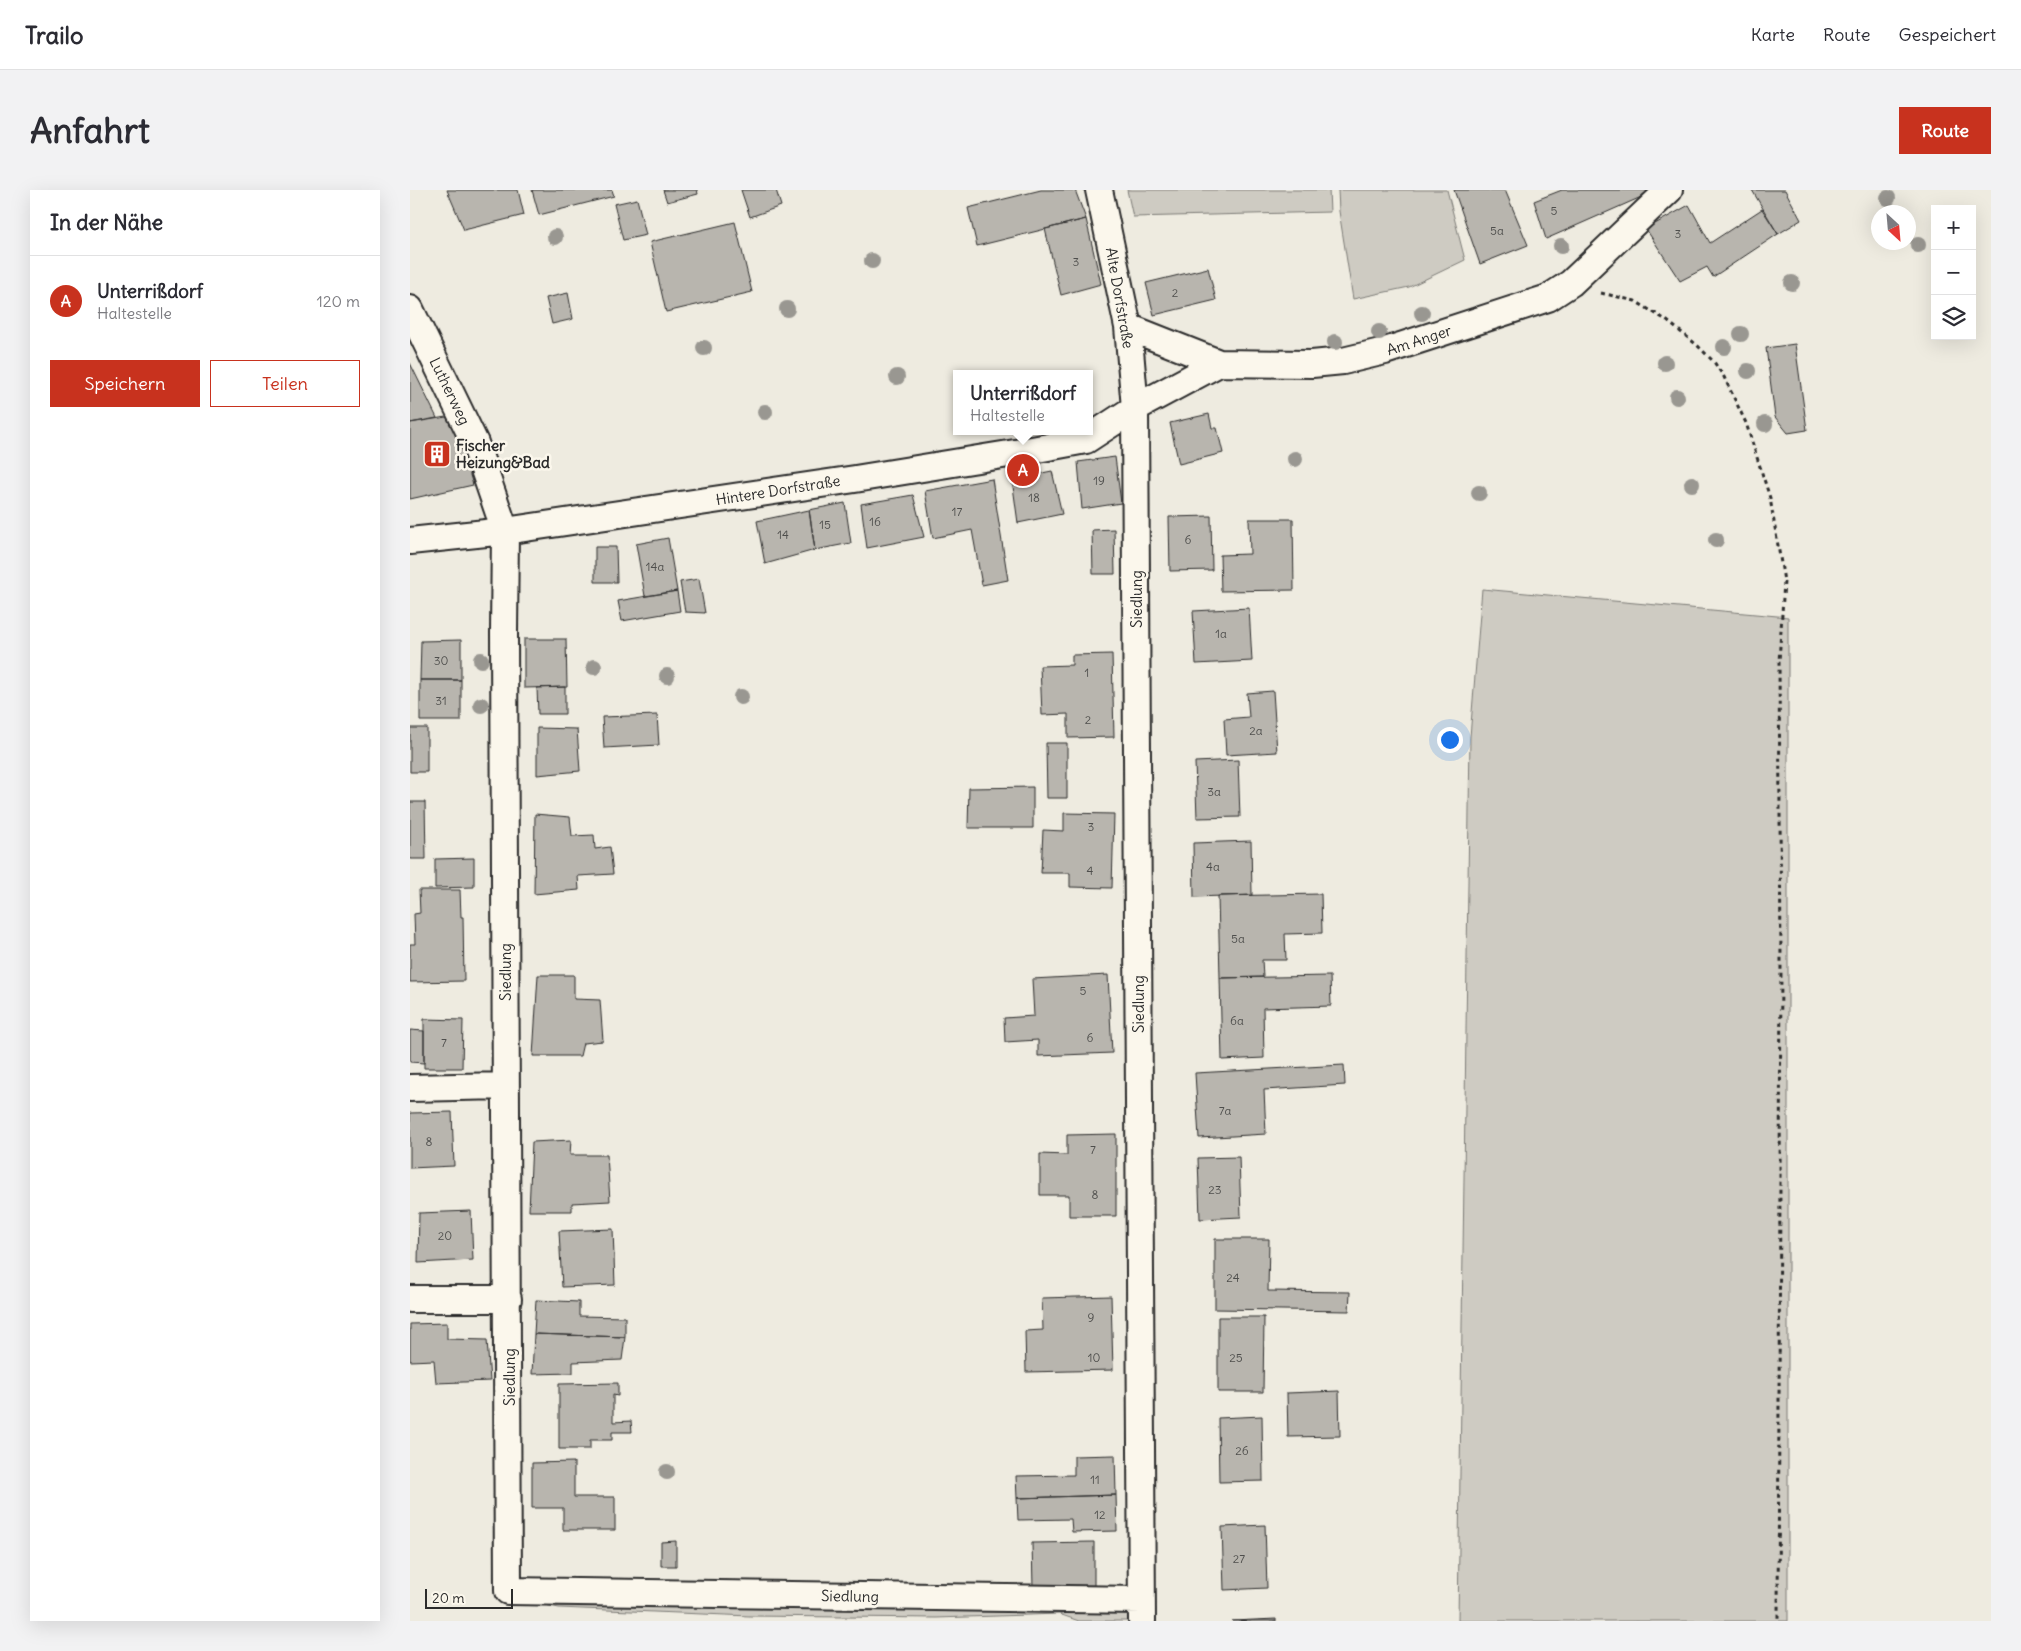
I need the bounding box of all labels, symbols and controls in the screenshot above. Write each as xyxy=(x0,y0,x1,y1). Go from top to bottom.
text: Trailo xyxy=(25,20,83,50)
text: Karte xyxy=(1751,23,1795,46)
text: Route xyxy=(1823,23,1870,46)
text: Gespeichert xyxy=(1898,23,1996,46)
button: Route xyxy=(1899,107,1991,154)
text: Anfahrt xyxy=(30,108,150,152)
house number: 5 xyxy=(1551,203,1558,218)
north arrow xyxy=(1871,205,1916,250)
map controls xyxy=(1931,205,1976,340)
button: + xyxy=(1931,205,1976,250)
text: In der Nähe xyxy=(50,209,163,236)
house number: 5a xyxy=(1490,223,1504,238)
house number: 3 xyxy=(1675,226,1682,241)
street label: Alte Dorfstraße xyxy=(1102,246,1138,350)
button: − xyxy=(1931,250,1976,295)
house number: 3 xyxy=(1073,254,1080,269)
text: Unterrißdorf xyxy=(97,279,203,303)
house number: 2 xyxy=(1172,285,1179,300)
text: A xyxy=(61,291,71,311)
text: 120 m xyxy=(317,291,360,311)
button: layers xyxy=(1931,295,1976,340)
text: Haltestelle xyxy=(97,303,172,323)
street label: Am Anger xyxy=(1384,321,1454,359)
street label: Lutherweg xyxy=(425,354,475,428)
button: Speichern xyxy=(50,360,200,407)
button: Teilen xyxy=(210,360,360,407)
popup xyxy=(953,370,1093,435)
text: Unterrißdorf xyxy=(970,381,1076,405)
text: Haltestelle xyxy=(970,405,1045,425)
place label: Fischer Heizung&Bad xyxy=(456,436,550,473)
building icon: Fischer Heizung&Bad xyxy=(422,439,452,469)
pin: A xyxy=(1007,451,1039,489)
street label: Hintere Dorfstraße xyxy=(714,471,842,509)
house number: 19 xyxy=(1093,473,1105,488)
house number: 18 xyxy=(1028,490,1040,505)
house number: 17 xyxy=(952,504,962,519)
house number: 16 xyxy=(869,514,881,529)
house number: 15 xyxy=(819,517,831,532)
house number: 14 xyxy=(777,527,789,542)
house number: 6 xyxy=(1185,532,1192,547)
house number: 14a xyxy=(646,559,664,574)
street label: Siedlung xyxy=(1127,570,1146,628)
house number: 1a xyxy=(1215,626,1227,641)
house number: 30 xyxy=(434,653,448,668)
house number: 1 xyxy=(1085,665,1089,680)
house number: 31 xyxy=(435,693,447,708)
house number: 2 xyxy=(1085,712,1092,727)
house number: 2a xyxy=(1249,723,1263,738)
your location xyxy=(1437,727,1463,753)
house number: 3a xyxy=(1207,784,1221,799)
house number: 3 xyxy=(1088,819,1095,834)
house number: 4a xyxy=(1206,859,1220,874)
house number: 4 xyxy=(1087,863,1094,878)
house number: 5a xyxy=(1231,931,1245,946)
street label: Siedlung xyxy=(496,943,515,1001)
street label: Siedlung xyxy=(1129,975,1148,1033)
house number: 5 xyxy=(1080,983,1087,998)
house number: 6a xyxy=(1230,1013,1244,1028)
house number: 6 xyxy=(1087,1030,1094,1045)
house number: 7 xyxy=(441,1035,447,1050)
house number: 7a xyxy=(1219,1103,1232,1118)
house number: 8 xyxy=(426,1134,433,1149)
house number: 7 xyxy=(1090,1142,1096,1157)
house number: 23 xyxy=(1208,1182,1222,1197)
house number: 8 xyxy=(1092,1187,1099,1202)
house number: 20 xyxy=(438,1228,452,1243)
house number: 24 xyxy=(1226,1270,1240,1285)
house number: 9 xyxy=(1088,1310,1095,1325)
street label: Siedlung xyxy=(500,1348,519,1406)
house number: 10 xyxy=(1088,1350,1100,1365)
house number: 25 xyxy=(1229,1350,1243,1365)
house number: 26 xyxy=(1235,1443,1249,1458)
house number: 11 xyxy=(1090,1472,1100,1487)
house number: 12 xyxy=(1094,1507,1106,1522)
house number: 27 xyxy=(1233,1551,1245,1566)
scale bar xyxy=(425,1586,512,1609)
street label: Siedlung xyxy=(821,1586,879,1606)
text: 20 m xyxy=(432,1589,465,1607)

